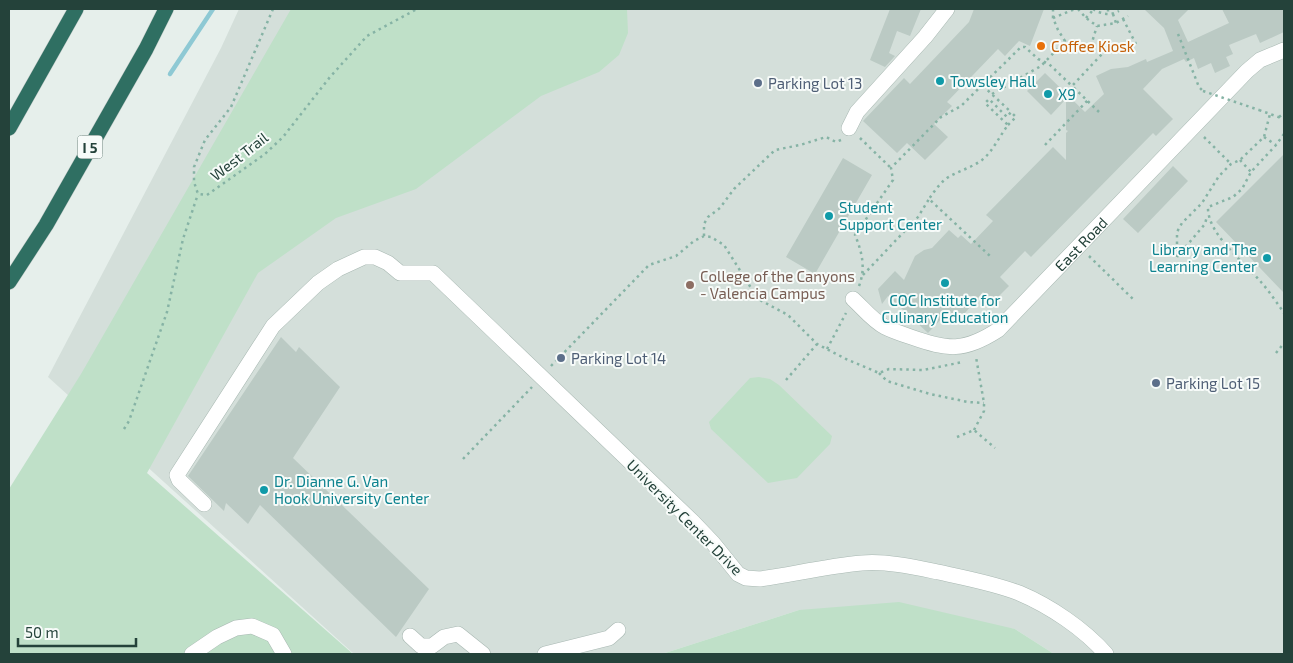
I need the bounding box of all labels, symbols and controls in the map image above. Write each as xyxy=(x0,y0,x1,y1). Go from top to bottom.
place label: Coffee Kiosk xyxy=(1051,37,1135,55)
marker: Coffee Kiosk xyxy=(1035,40,1047,52)
place label: Towsley Hall xyxy=(950,72,1037,90)
place label: Parking Lot 13 xyxy=(768,74,862,92)
marker: Towsley Hall xyxy=(934,75,946,87)
marker: Parking Lot 13 xyxy=(752,77,764,89)
place label: X9 xyxy=(1058,85,1076,103)
marker: X9 xyxy=(1042,88,1054,100)
street label: West Trail xyxy=(207,128,272,184)
road number: I 5 xyxy=(78,136,102,158)
place label: Student Support Center xyxy=(839,198,942,233)
marker: Student Support Center xyxy=(823,210,835,222)
street label: East Road xyxy=(1051,213,1111,275)
place label: Library and The Learning Center xyxy=(1149,240,1257,275)
marker: Library and The Learning Center xyxy=(1261,252,1273,264)
place label: College of the Canyons - Valencia Campus xyxy=(700,267,855,302)
marker: COC Institute for Culinary Education xyxy=(939,277,951,289)
marker: College of the Canyons - Valencia Campus xyxy=(684,279,696,291)
place label: COC Institute for Culinary Education xyxy=(882,291,1008,326)
place label: Parking Lot 14 xyxy=(571,349,666,367)
marker: Parking Lot 14 xyxy=(555,352,567,364)
place label: Parking Lot 15 xyxy=(1166,374,1260,392)
marker: Parking Lot 15 xyxy=(1150,377,1162,389)
street label: University Center Drive xyxy=(623,455,747,579)
place label: Dr. Dianne G. Van Hook University Center xyxy=(274,472,429,507)
marker: Dr. Dianne G. Van Hook University Center xyxy=(258,484,270,496)
scale bar xyxy=(18,616,135,648)
text: 50 m xyxy=(25,623,59,641)

